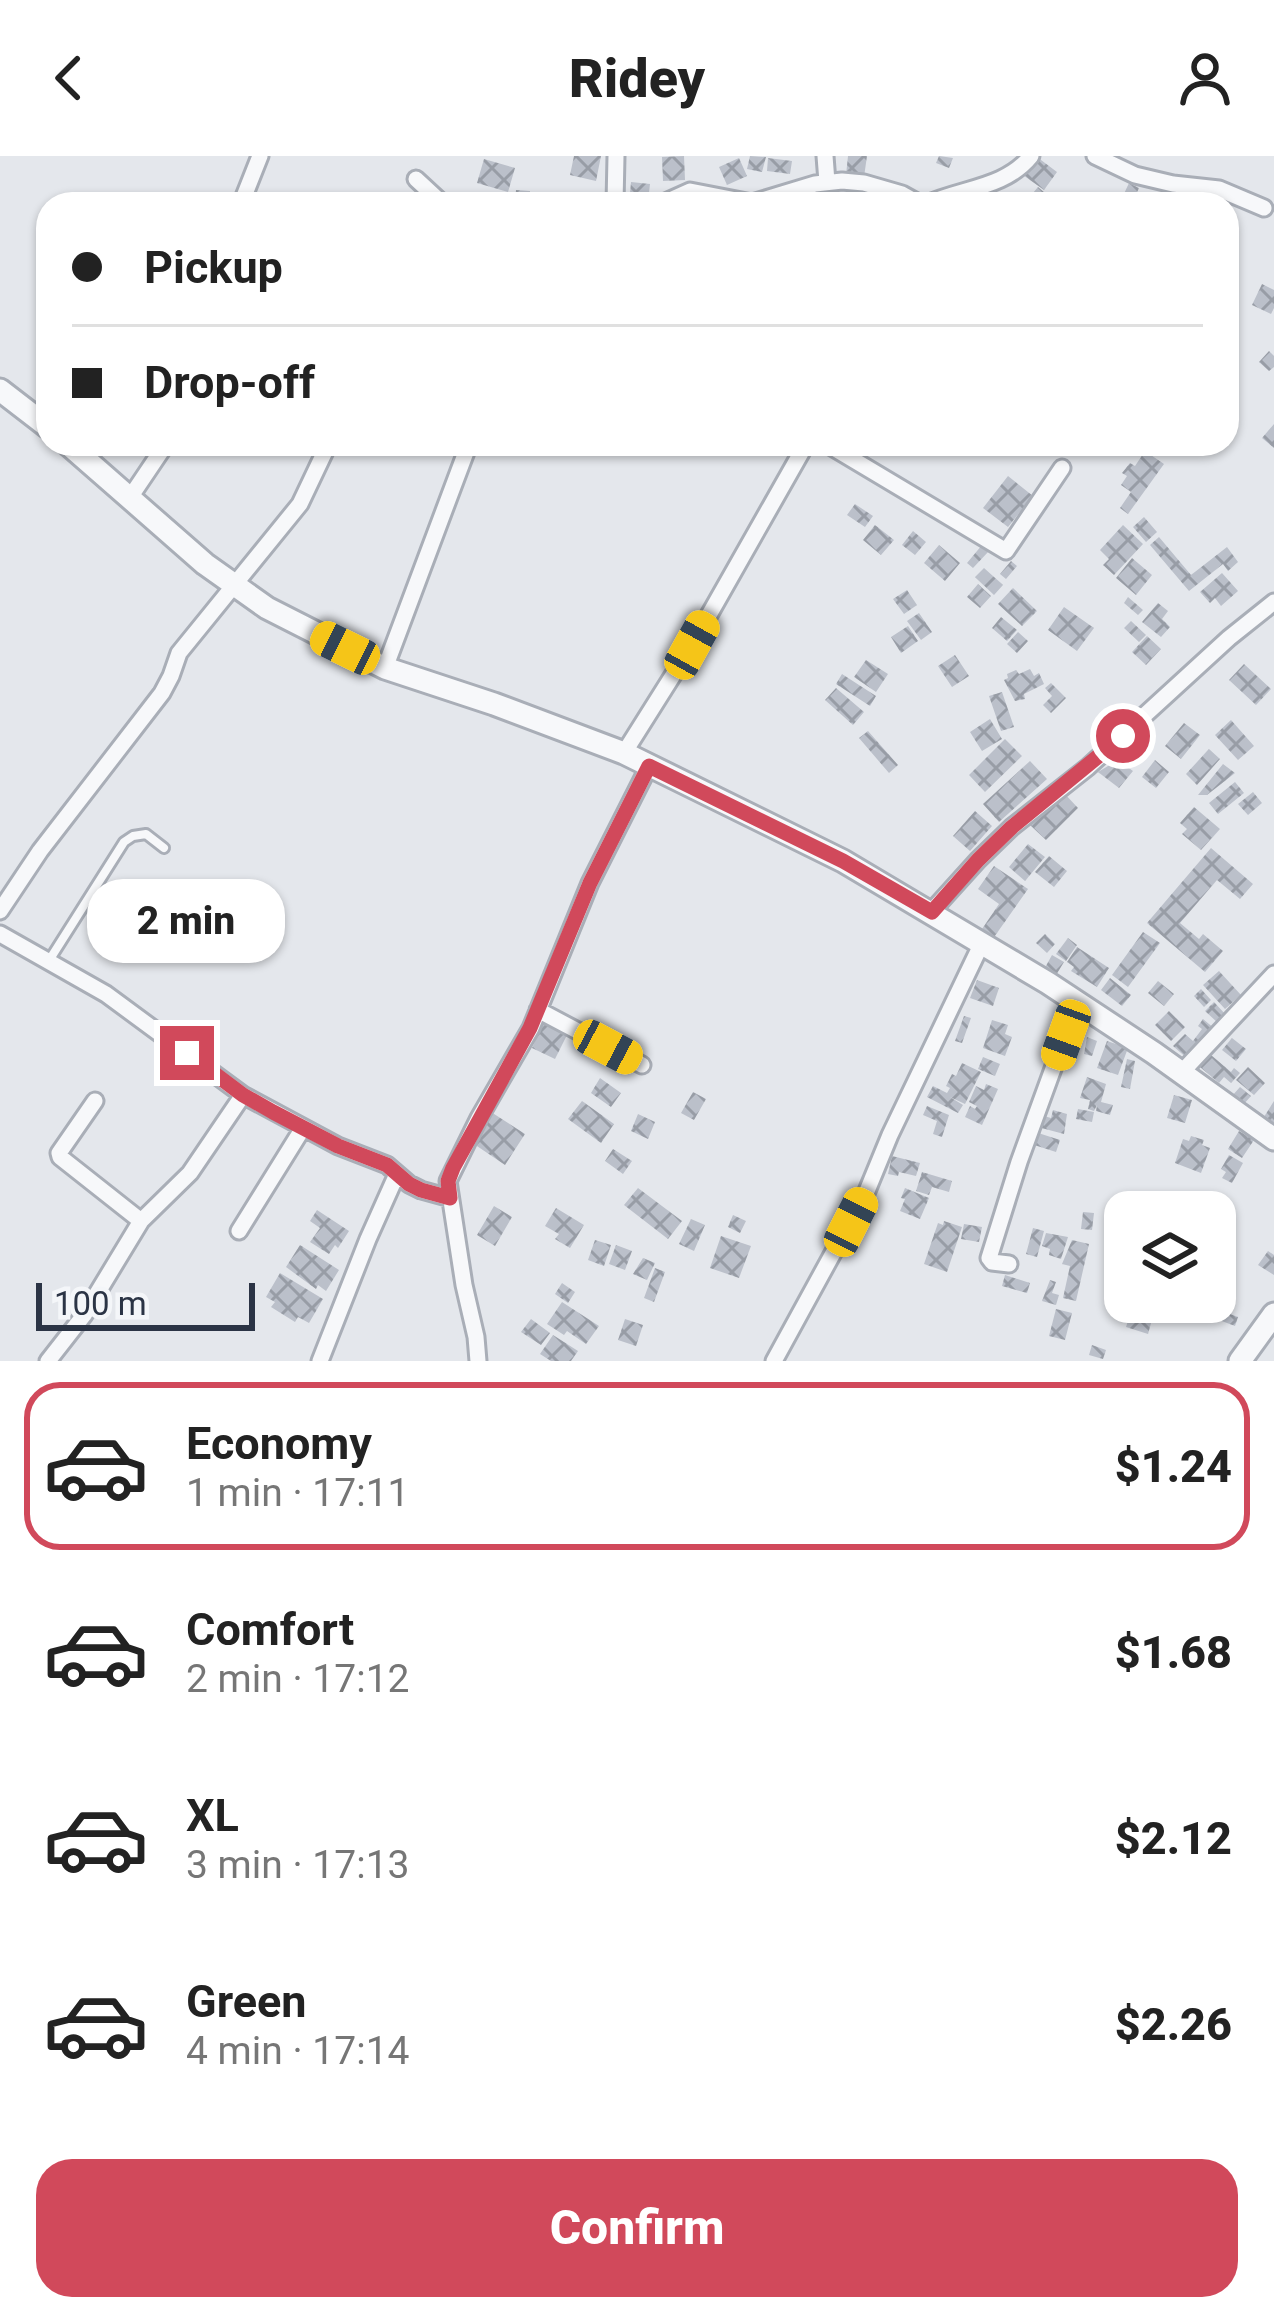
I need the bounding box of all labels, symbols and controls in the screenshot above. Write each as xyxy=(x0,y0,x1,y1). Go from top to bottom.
icon: back xyxy=(36,45,102,111)
icon: person xyxy=(1172,45,1238,111)
text: Ridey xyxy=(569,47,705,110)
text: Pickup xyxy=(144,241,283,294)
text: Drop-off xyxy=(144,356,315,409)
car xyxy=(659,605,725,685)
car xyxy=(305,616,385,680)
route start xyxy=(1096,709,1150,763)
callout: 2 min xyxy=(88,879,286,963)
text: 2 min xyxy=(137,898,235,944)
car xyxy=(1037,995,1095,1075)
car xyxy=(568,1014,648,1080)
route end xyxy=(160,1026,214,1080)
car xyxy=(819,1182,883,1262)
map controls xyxy=(1104,1191,1236,1323)
button: layers xyxy=(1104,1191,1236,1323)
scale bar xyxy=(36,1277,255,1330)
text: 100 m xyxy=(54,1284,147,1323)
icon: car xyxy=(42,1412,150,1520)
text: Economy xyxy=(186,1417,372,1470)
text: $1.24 xyxy=(1115,1440,1232,1493)
text: 1 min · 17:11 xyxy=(186,1470,409,1516)
icon: car xyxy=(42,1598,150,1706)
text: Comfort xyxy=(186,1603,354,1656)
text: $1.68 xyxy=(1115,1626,1232,1679)
text: 2 min · 17:12 xyxy=(186,1656,409,1702)
icon: car xyxy=(42,1784,150,1892)
text: XL xyxy=(186,1789,239,1842)
text: $2.12 xyxy=(1115,1812,1232,1865)
text: 3 min · 17:13 xyxy=(186,1842,409,1888)
icon: car xyxy=(42,1970,150,2078)
text: Green xyxy=(186,1975,307,2028)
text: $2.26 xyxy=(1115,1998,1232,2051)
text: 4 min · 17:14 xyxy=(186,2028,409,2074)
button: Confirm xyxy=(36,2159,1238,2297)

